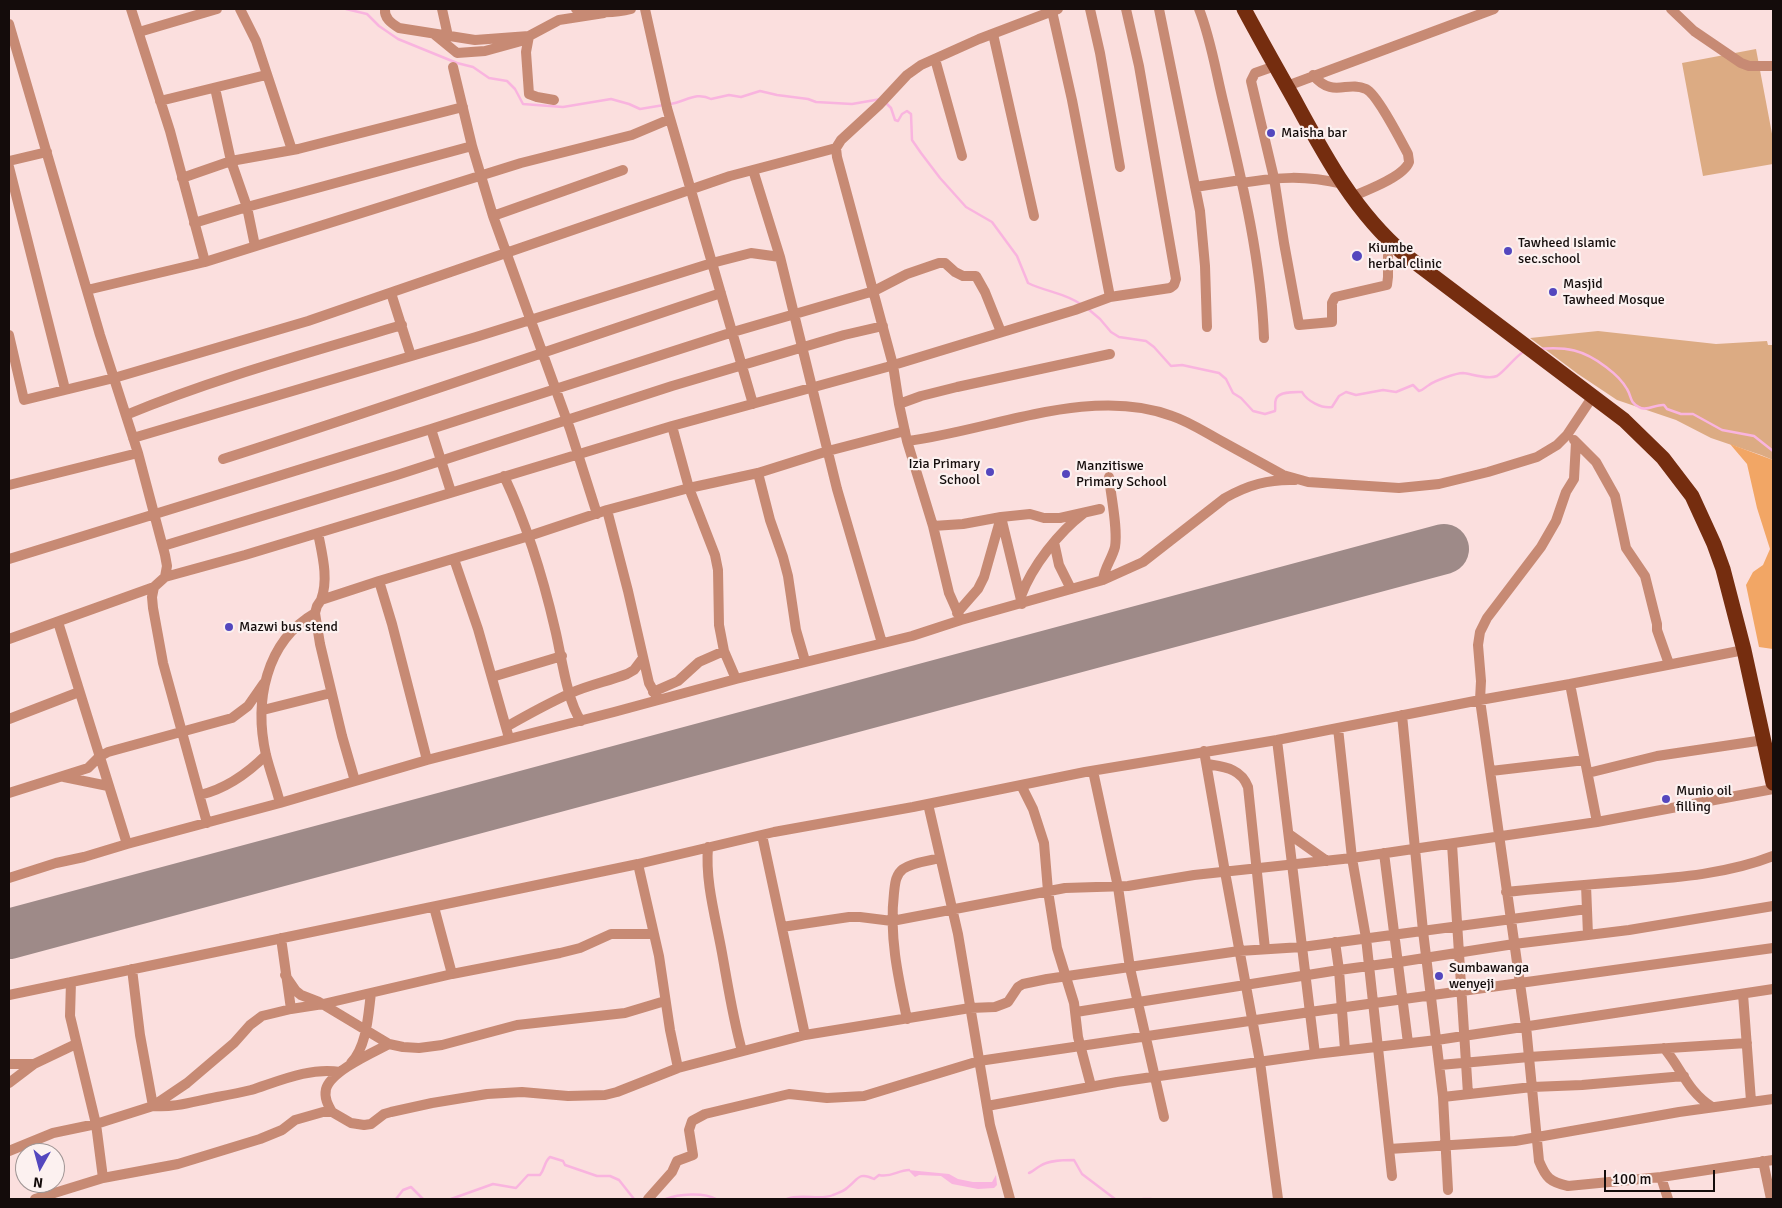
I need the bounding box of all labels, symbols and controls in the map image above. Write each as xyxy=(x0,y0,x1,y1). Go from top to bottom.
place label: Maisha bar xyxy=(1281,125,1347,141)
marker: Maisha bar xyxy=(1265,127,1277,139)
place label: Tawheed Islamic sec.school xyxy=(1518,235,1616,268)
place label: Kiumbe herbal clinic xyxy=(1368,240,1442,272)
marker: Tawheed Islamic sec.school xyxy=(1502,245,1514,257)
marker: Kiumbe herbal clinic xyxy=(1350,249,1364,263)
place label: Masjid Tawheed Mosque xyxy=(1563,276,1665,308)
marker: Masjid Tawheed Mosque xyxy=(1547,286,1559,298)
place label: Izia Primary School xyxy=(908,456,980,488)
place label: Manzitiswe Primary School xyxy=(1076,458,1167,491)
marker: Izia Primary School xyxy=(984,466,996,478)
marker: Manzitiswe Primary School xyxy=(1060,468,1072,480)
place label: Mazwi bus stend xyxy=(239,619,338,635)
marker: Mazwi bus stend xyxy=(223,621,235,633)
place label: Munio oil filling xyxy=(1676,783,1732,816)
marker: Munio oil filling xyxy=(1660,793,1672,805)
place label: Sumbawanga wenyeji xyxy=(1449,960,1529,992)
marker: Sumbawanga wenyeji xyxy=(1433,970,1445,982)
north arrow xyxy=(15,1143,65,1193)
scale bar xyxy=(1607,1160,1718,1192)
text: 100 m xyxy=(1612,1170,1652,1188)
text: N xyxy=(32,1173,44,1191)

